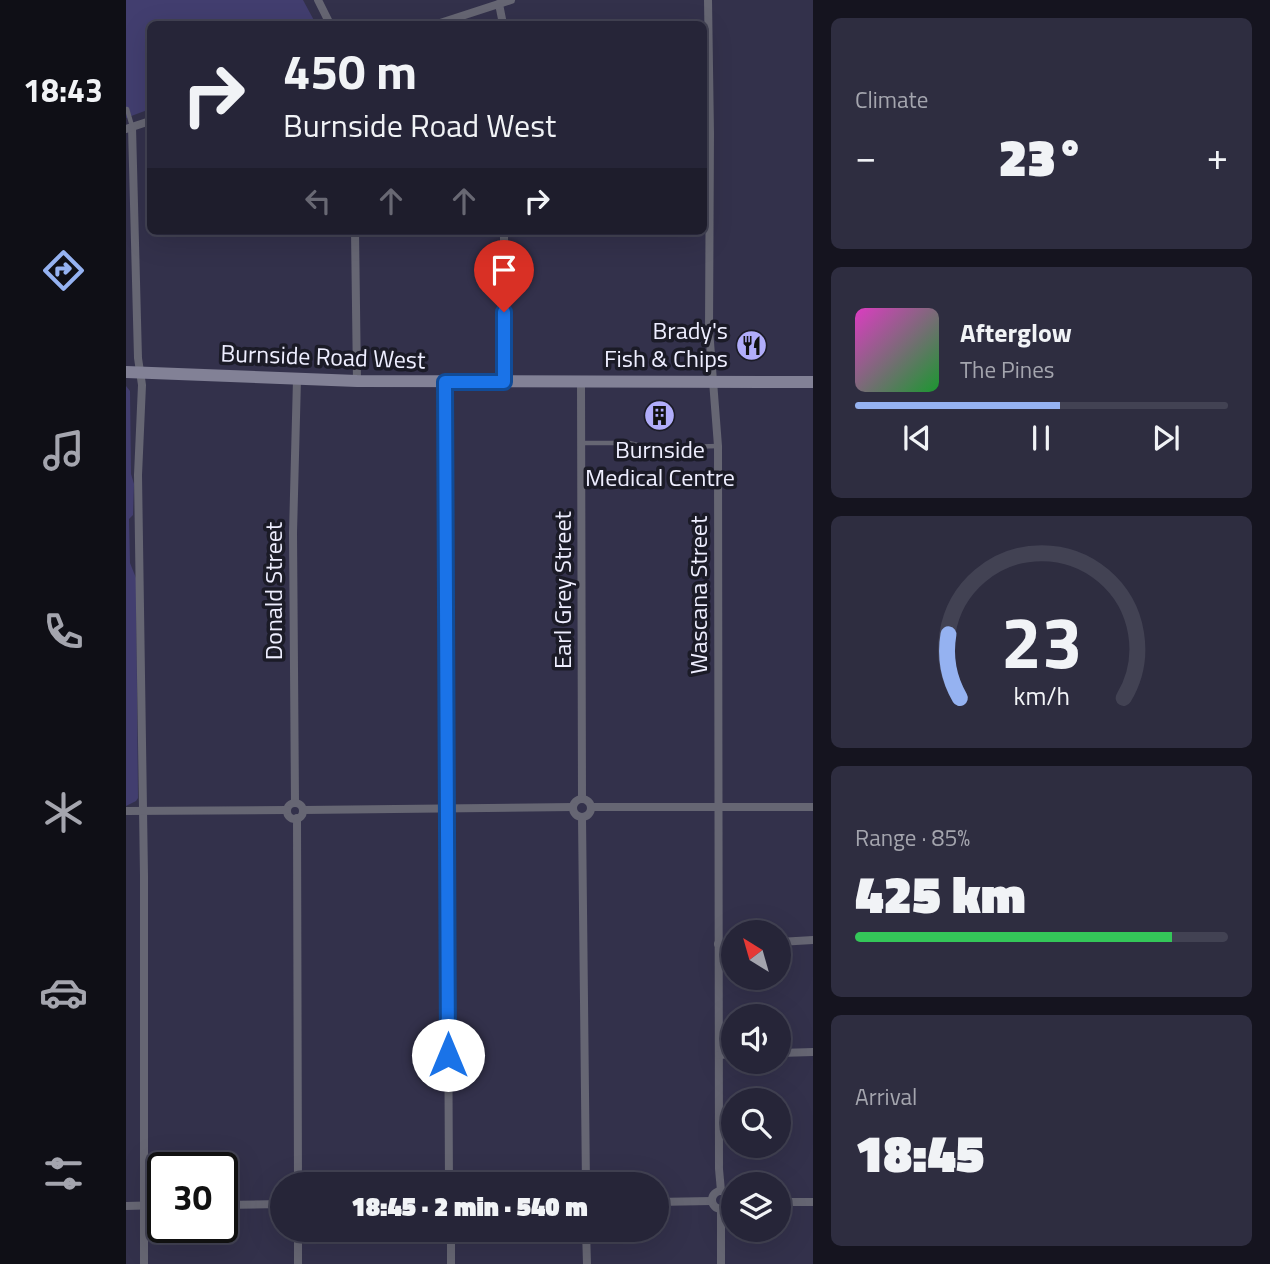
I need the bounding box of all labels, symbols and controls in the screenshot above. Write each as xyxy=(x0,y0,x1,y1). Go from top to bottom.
text: 450 m xyxy=(283,33,417,108)
icon: right xyxy=(168,49,259,140)
text: 18:43 xyxy=(23,66,103,114)
text: Climate xyxy=(855,82,928,117)
text: Burnside Road West xyxy=(283,101,556,149)
text: 23° xyxy=(999,117,1084,196)
text: − xyxy=(855,127,876,185)
text: + xyxy=(1207,127,1228,185)
icon: left xyxy=(299,182,337,220)
icon: ahead xyxy=(372,182,410,220)
icon: ahead xyxy=(445,182,483,220)
icon: right xyxy=(518,182,556,220)
pin xyxy=(474,240,534,312)
icon: directions xyxy=(39,246,88,295)
icon: arrive xyxy=(485,251,523,289)
place label: Brady's Fish & Chips xyxy=(604,312,728,376)
text: Afterglow xyxy=(960,313,1072,352)
restaurant icon: Brady's Fish & Chips xyxy=(734,328,768,362)
street label: Burnside Road West xyxy=(220,334,427,378)
text: The Pines xyxy=(960,352,1054,387)
building icon: Burnside Medical Centre xyxy=(643,399,677,433)
icon: previous xyxy=(898,419,936,457)
icon: pause xyxy=(1022,419,1060,457)
icon: next xyxy=(1147,419,1185,457)
icon: music xyxy=(39,426,88,475)
place label: Burnside Medical Centre xyxy=(585,431,735,495)
street label: Earl Grey Street xyxy=(544,510,580,669)
street label: Wascana Street xyxy=(680,515,716,674)
street label: Donald Street xyxy=(255,521,291,660)
text: 23 xyxy=(1001,586,1082,696)
icon: phone xyxy=(39,607,88,656)
text: km/h xyxy=(1013,677,1070,715)
icon: climate xyxy=(39,788,88,837)
text: Range · 85% xyxy=(855,820,970,855)
text: 425 km xyxy=(855,854,1026,933)
north arrow xyxy=(721,920,791,990)
map controls xyxy=(721,920,791,1242)
icon: car xyxy=(39,968,88,1017)
button: sound xyxy=(721,1004,791,1074)
position arrow xyxy=(411,1018,485,1092)
text: Arrival xyxy=(855,1079,917,1114)
button: search xyxy=(721,1088,791,1158)
text: 18:45 xyxy=(855,1113,984,1192)
icon: filters xyxy=(39,1149,88,1198)
speed limit sign: 30 xyxy=(147,1152,238,1243)
button: layers xyxy=(721,1172,791,1242)
text: 18:45 · 2 min · 540 m xyxy=(351,1187,588,1226)

